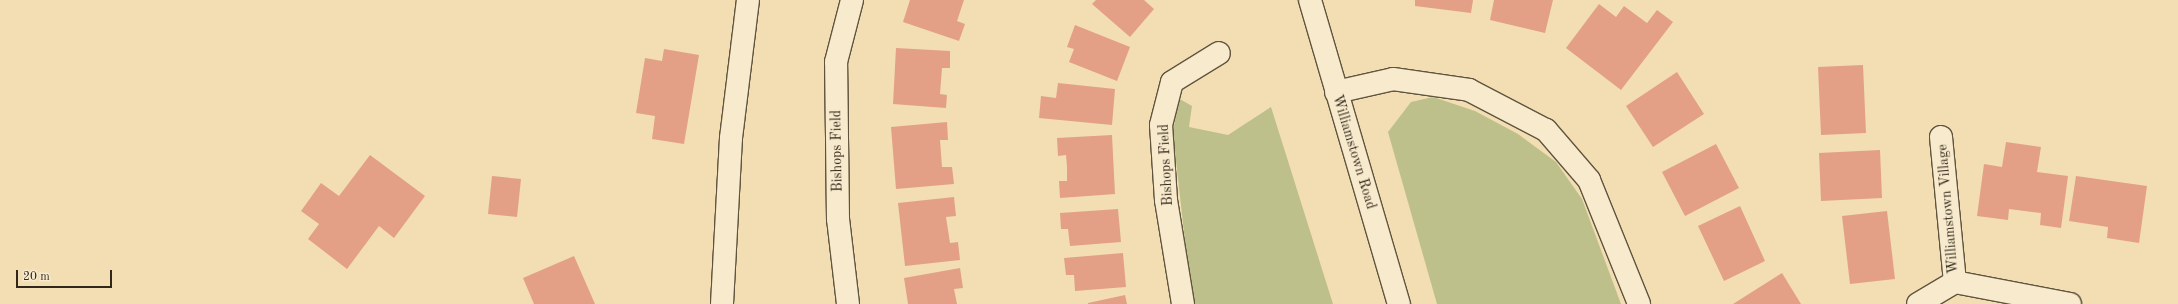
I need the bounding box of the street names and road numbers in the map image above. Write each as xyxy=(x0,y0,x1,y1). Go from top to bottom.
street label: Williamstown Road xyxy=(1329,93,1379,211)
street label: Bishops Field xyxy=(828,110,846,192)
street label: Bishops Field xyxy=(1155,124,1177,206)
street label: Williamstown Village xyxy=(1934,144,1962,274)

